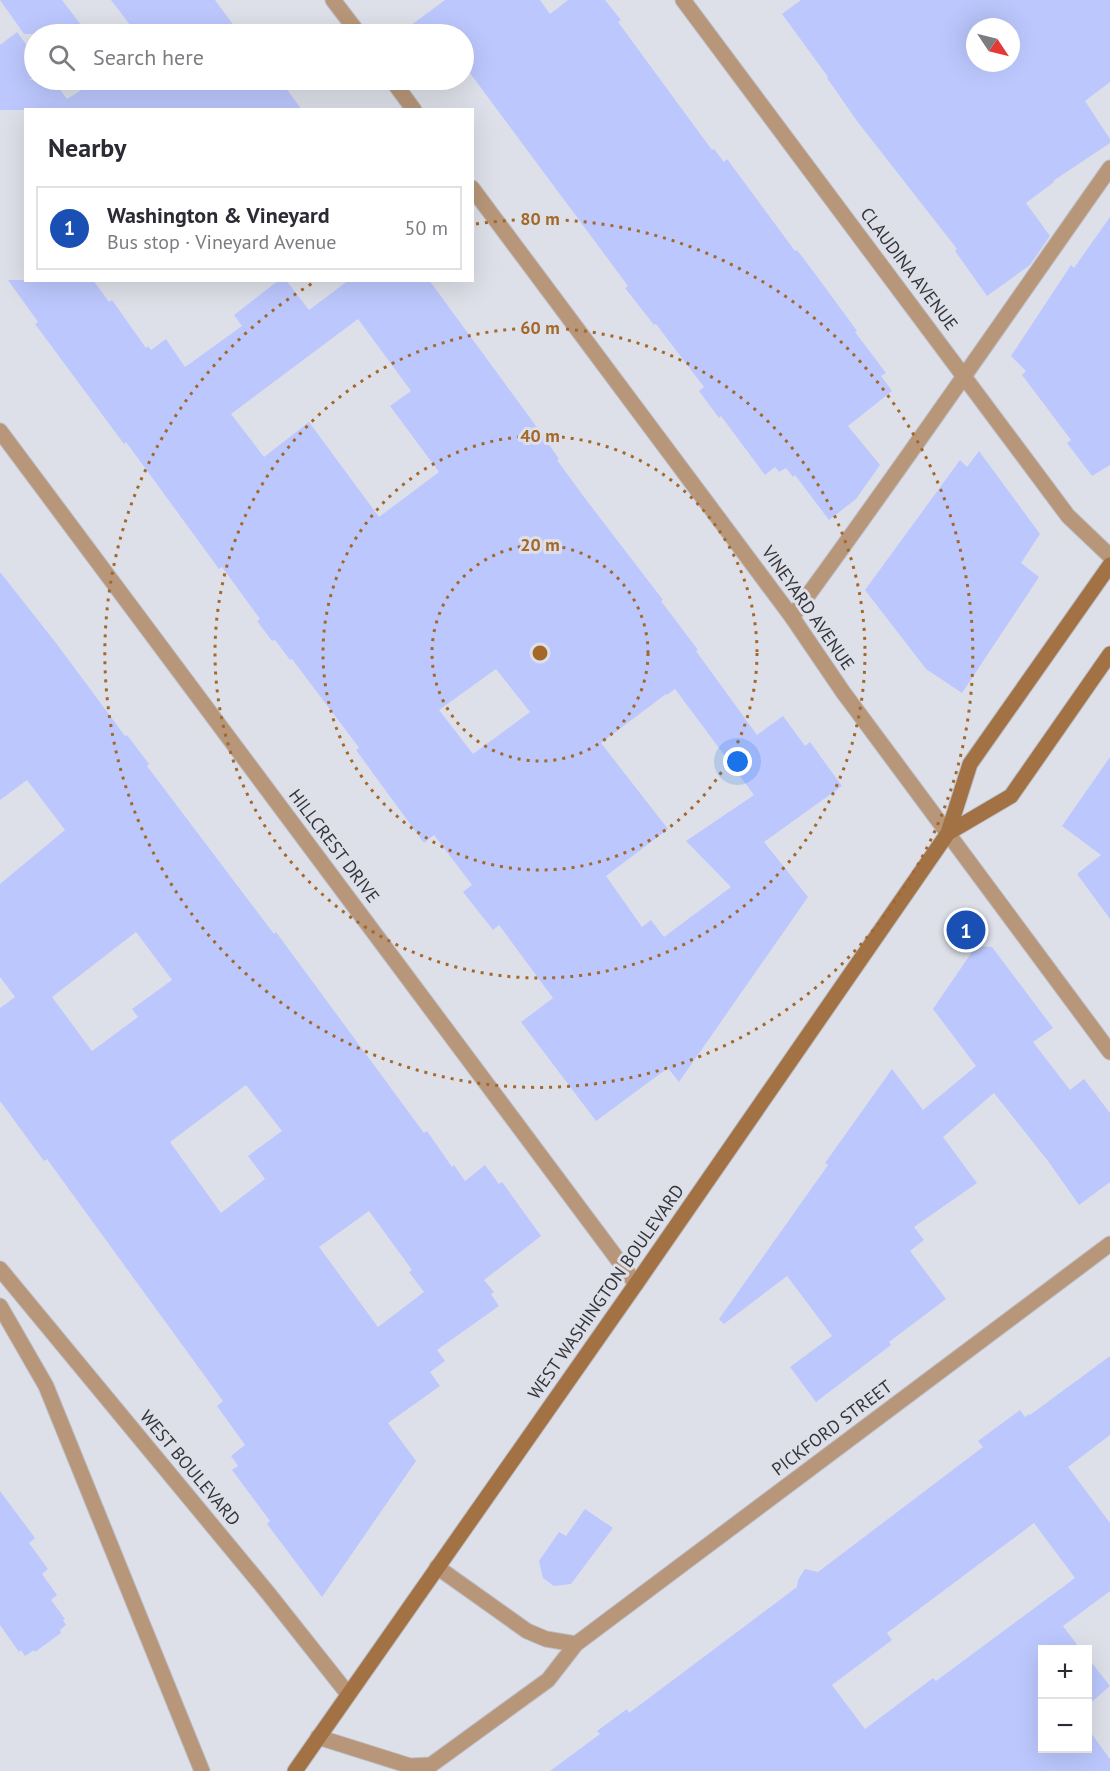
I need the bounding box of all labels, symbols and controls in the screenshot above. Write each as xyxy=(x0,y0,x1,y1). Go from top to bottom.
north arrow xyxy=(966,18,1020,72)
search box xyxy=(24,24,474,90)
icon: search xyxy=(45,41,78,74)
text: Search here xyxy=(93,43,204,71)
text: Nearby xyxy=(48,131,126,164)
text: Washington & Vineyard xyxy=(107,201,330,229)
street label: CLAUDINA AVENUE xyxy=(856,203,963,335)
text: 80 m xyxy=(520,207,560,230)
text: 1 xyxy=(64,215,75,241)
text: 50 m xyxy=(405,215,448,241)
text: Bus stop · Vineyard Avenue xyxy=(107,229,337,255)
text: 60 m xyxy=(520,316,560,339)
text: 40 m xyxy=(520,424,560,447)
text: 20 m xyxy=(520,533,560,556)
street label: VINEYARD AVENUE xyxy=(756,540,860,674)
centre of rings xyxy=(530,643,550,663)
your location xyxy=(723,747,752,776)
street label: HILLCREST DRIVE xyxy=(284,784,385,907)
pin: 1 xyxy=(946,908,986,952)
street label: WEST WASHINGTON BOULEVARD xyxy=(522,1180,689,1404)
street label: PICKFORD STREET xyxy=(767,1375,897,1480)
street label: WEST BOULEVARD xyxy=(135,1405,246,1530)
map controls xyxy=(1038,1645,1092,1753)
button: + xyxy=(1038,1645,1092,1699)
button: − xyxy=(1038,1699,1092,1753)

